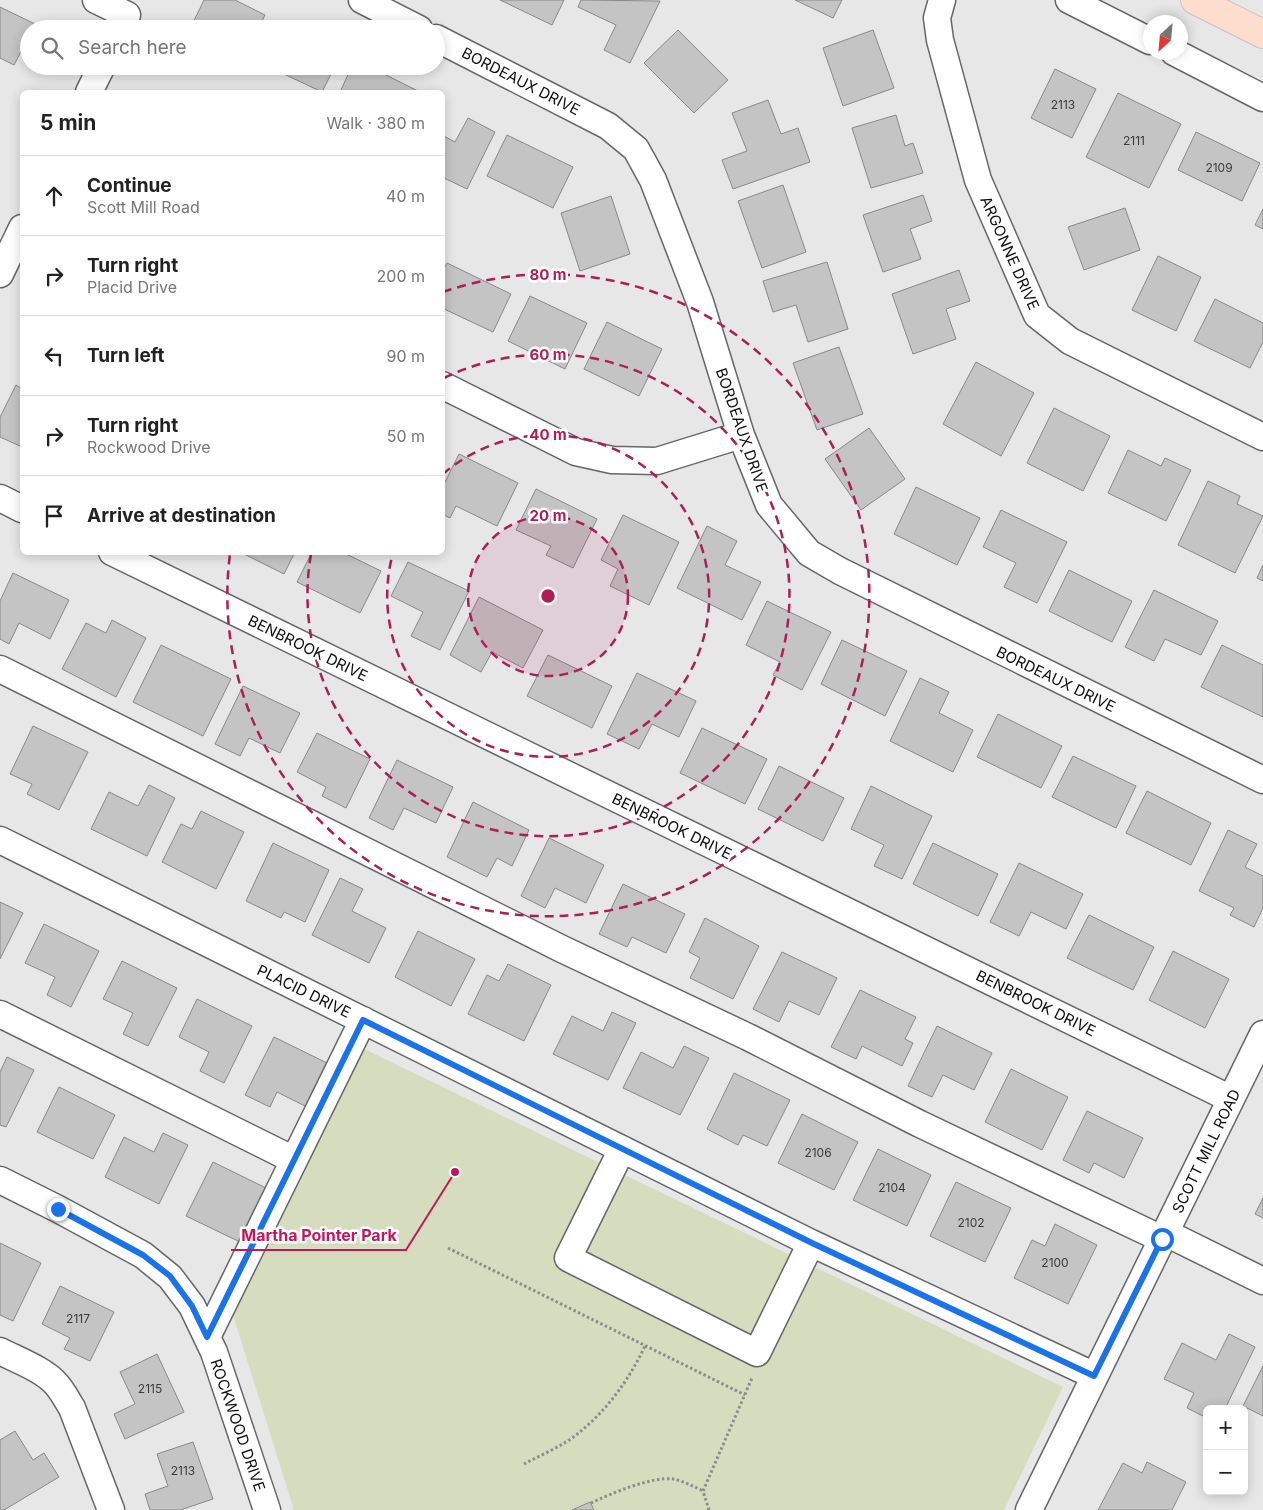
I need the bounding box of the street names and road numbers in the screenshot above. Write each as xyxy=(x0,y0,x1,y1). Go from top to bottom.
street label: BORDEAUX DRIVE xyxy=(459,43,583,119)
street label: ARGONNE DRIVE xyxy=(976,193,1044,313)
street label: BORDEAUX DRIVE xyxy=(712,365,772,495)
street label: BENBROOK DRIVE xyxy=(245,611,371,685)
street label: BORDEAUX DRIVE xyxy=(993,642,1119,716)
street label: BENBROOK DRIVE xyxy=(609,789,735,863)
street label: PLACID DRIVE xyxy=(254,960,354,1022)
street label: BENBROOK DRIVE xyxy=(973,966,1099,1040)
street label: SCOTT MILL ROAD xyxy=(1168,1086,1244,1216)
street label: ROCKWOOD DRIVE xyxy=(206,1356,270,1494)

